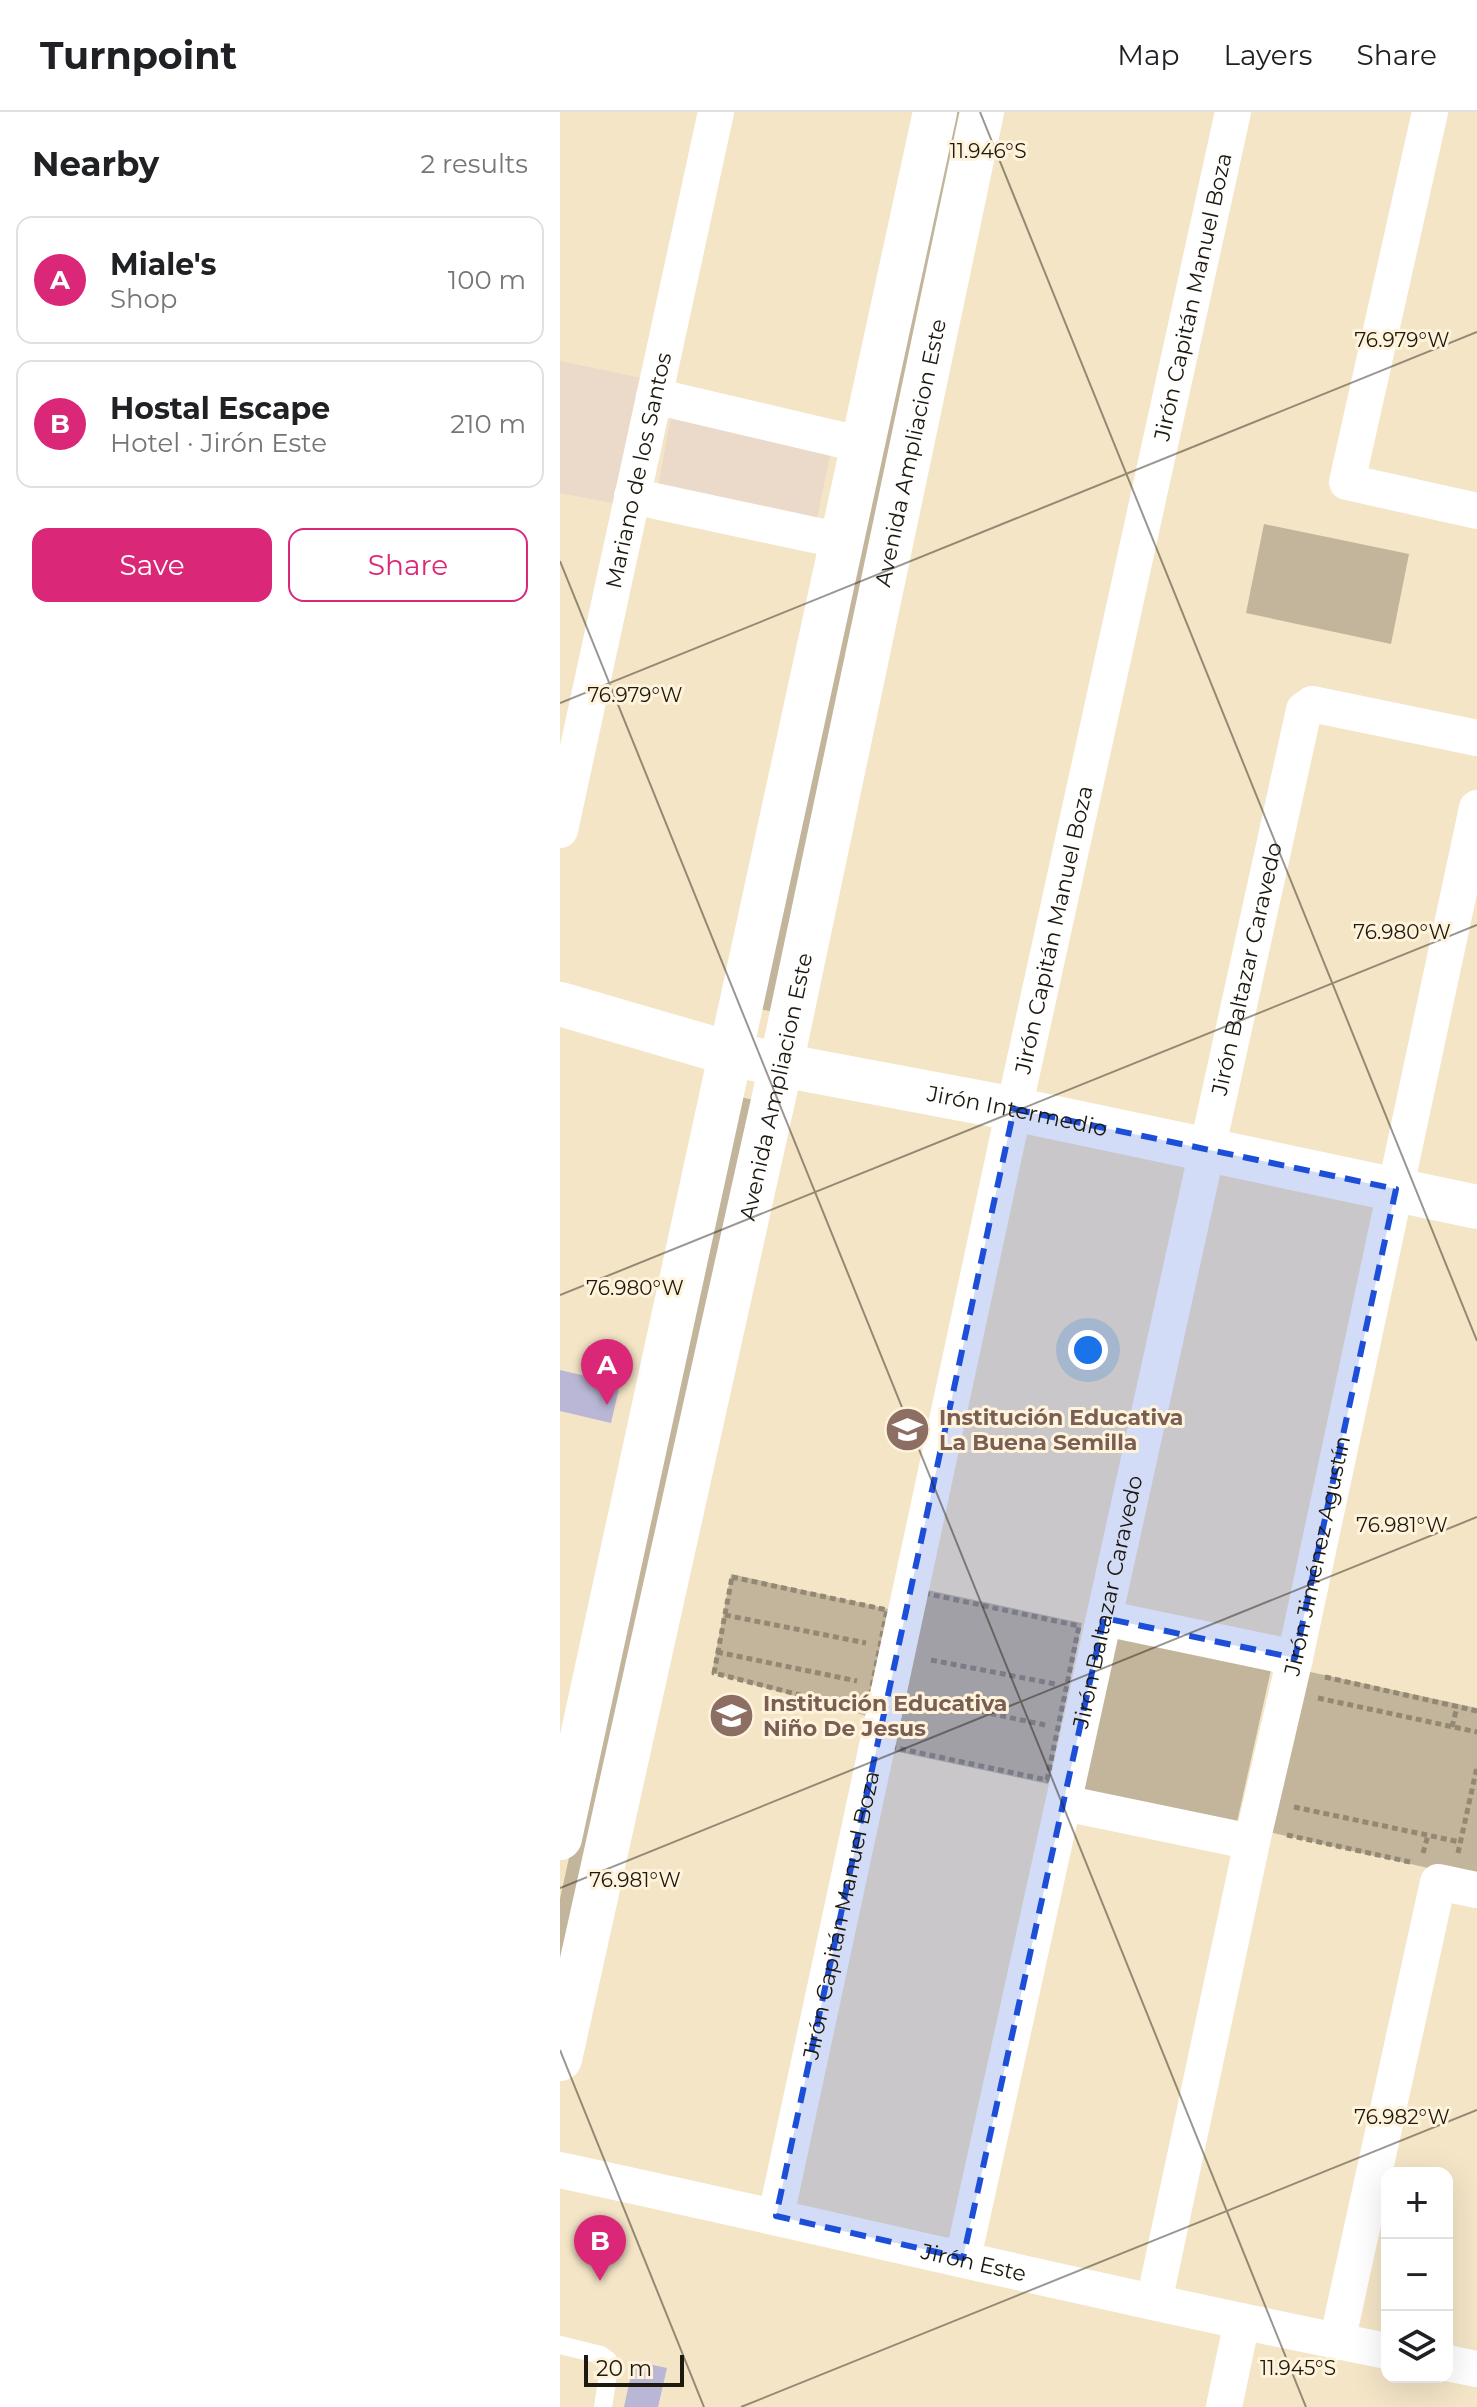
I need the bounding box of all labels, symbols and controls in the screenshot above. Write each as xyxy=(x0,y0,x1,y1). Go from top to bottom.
text: Turnpoint xyxy=(40,32,237,79)
text: Map xyxy=(1117,38,1180,72)
text: Layers xyxy=(1224,38,1313,72)
text: Share xyxy=(1357,38,1437,72)
text: 11.946°S xyxy=(950,139,1026,163)
text: Nearby xyxy=(32,143,159,185)
text: 2 results xyxy=(420,148,528,180)
street label: Jirón Capitán Manuel Boza xyxy=(1148,150,1238,444)
text: Miale's xyxy=(110,246,216,283)
text: A xyxy=(50,264,70,296)
text: 100 m xyxy=(448,264,526,296)
text: Shop xyxy=(110,283,178,315)
street label: Avenida Ampliacion Este xyxy=(869,316,952,589)
text: 76.979°W xyxy=(1354,328,1450,352)
street label: Mariano de los Santos xyxy=(600,350,677,591)
text: Hostal Escape xyxy=(110,390,330,427)
text: B xyxy=(50,408,70,440)
text: 210 m xyxy=(450,408,526,440)
text: Hotel · Jirón Este xyxy=(110,427,327,459)
button: Save xyxy=(32,528,272,602)
button: Share xyxy=(288,528,528,602)
text: 76.979°W xyxy=(587,683,683,707)
street label: Jirón Capitán Manuel Boza xyxy=(1009,783,1099,1077)
street label: Jirón Baltazar Caravedo xyxy=(1205,840,1288,1099)
text: 76.980°W xyxy=(1353,920,1451,944)
street label: Avenida Ampliacion Este xyxy=(734,950,818,1223)
street label: Jirón Intermedio xyxy=(924,1080,1110,1142)
text: 76.980°W xyxy=(586,1276,684,1300)
your location xyxy=(1068,1330,1108,1370)
pin: A xyxy=(581,1339,633,1405)
place label: Institución Educativa La Buena Semilla xyxy=(939,1404,1183,1456)
school or university icon: Institución Educativa La Buena Semilla xyxy=(884,1406,932,1454)
street label: Jirón Jiménez Agustín xyxy=(1278,1433,1356,1679)
street label: Jirón Baltazar Caravedo xyxy=(1067,1473,1149,1732)
text: 76.981°W xyxy=(1356,1513,1448,1537)
place label: Institución Educativa Niño De Jesus xyxy=(763,1690,1007,1742)
school or university icon: Institución Educativa Niño De Jesus xyxy=(708,1692,756,1740)
street label: Jirón Capitán Manuel Boza xyxy=(797,1768,885,2063)
text: 76.981°W xyxy=(589,1868,681,1892)
text: 76.982°W xyxy=(1354,2105,1450,2129)
map controls xyxy=(1381,2167,1453,2383)
button: + xyxy=(1381,2167,1453,2239)
pin: B xyxy=(574,2215,626,2281)
street label: Jirón Este xyxy=(918,2237,1029,2288)
button: − xyxy=(1381,2239,1453,2311)
button: layers xyxy=(1381,2311,1453,2383)
scale bar xyxy=(584,2351,684,2387)
text: 20 m xyxy=(596,2355,652,2382)
text: 11.945°S xyxy=(1260,2356,1336,2380)

